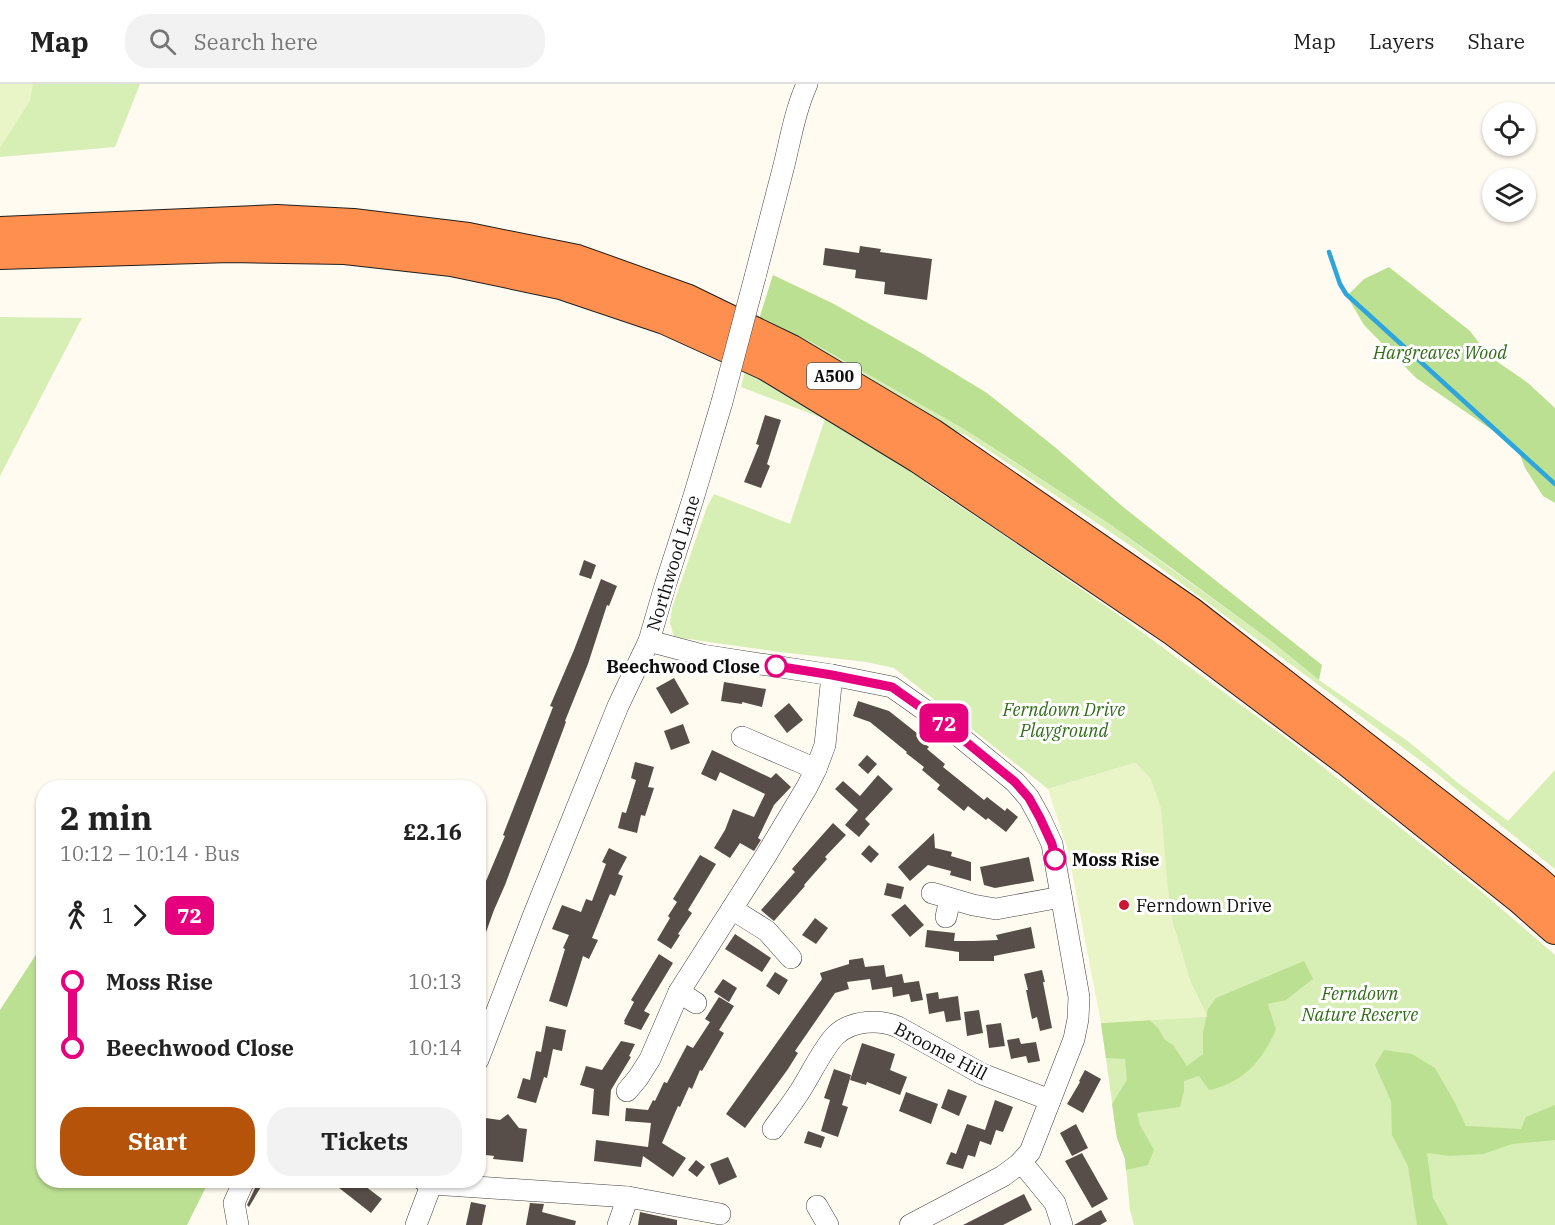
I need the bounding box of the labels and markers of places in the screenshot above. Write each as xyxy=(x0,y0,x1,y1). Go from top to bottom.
place label: Beechwood Close xyxy=(606,655,760,678)
marker: Beechwood Close xyxy=(765,655,787,677)
marker: Moss Rise xyxy=(1044,848,1066,870)
place label: Moss Rise xyxy=(1072,848,1160,871)
place label: Ferndown Drive xyxy=(1136,894,1272,917)
marker: Ferndown Drive xyxy=(1117,898,1131,912)

